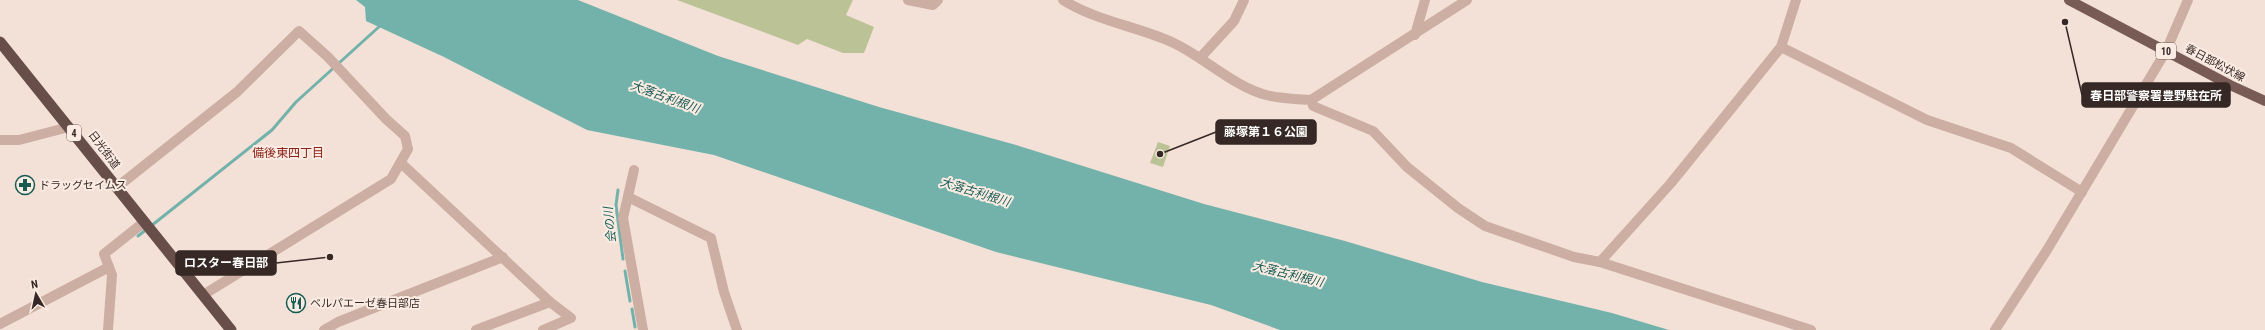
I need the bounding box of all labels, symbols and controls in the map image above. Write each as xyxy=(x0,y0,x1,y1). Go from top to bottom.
street label: 春日部松伏線 xyxy=(2183,42,2247,84)
road number: 10 xyxy=(2156,43,2176,59)
water label: 大落古利根川 xyxy=(629,78,703,117)
callout: 春日部警察署豊野駐在所 xyxy=(2082,83,2230,107)
text: 春日部警察署豊野駐在所 xyxy=(2090,89,2222,103)
callout: 藤塚第１６公園 xyxy=(1216,120,1316,144)
road number: 4 xyxy=(67,125,81,141)
text: 藤塚第１６公園 xyxy=(1224,125,1308,139)
street label: 日光街道 xyxy=(86,129,122,171)
district label: 備後東四丁目 xyxy=(252,146,324,160)
pharmacy icon: ドラッグセイムス xyxy=(14,174,36,196)
water label: 大落古利根川 xyxy=(939,175,1013,210)
place label: ドラッグセイムス xyxy=(39,179,127,192)
water label: 会の川 xyxy=(601,204,619,244)
callout: ロスター春日部 xyxy=(176,251,276,275)
text: ロスター春日部 xyxy=(184,256,268,270)
water label: 大落古利根川 xyxy=(1251,258,1327,290)
north arrow xyxy=(16,274,56,314)
text: N xyxy=(30,278,39,292)
restaurant icon: ベルパエーゼ春日部店 xyxy=(285,292,307,314)
place label: ベルパエーゼ春日部店 xyxy=(310,297,420,310)

